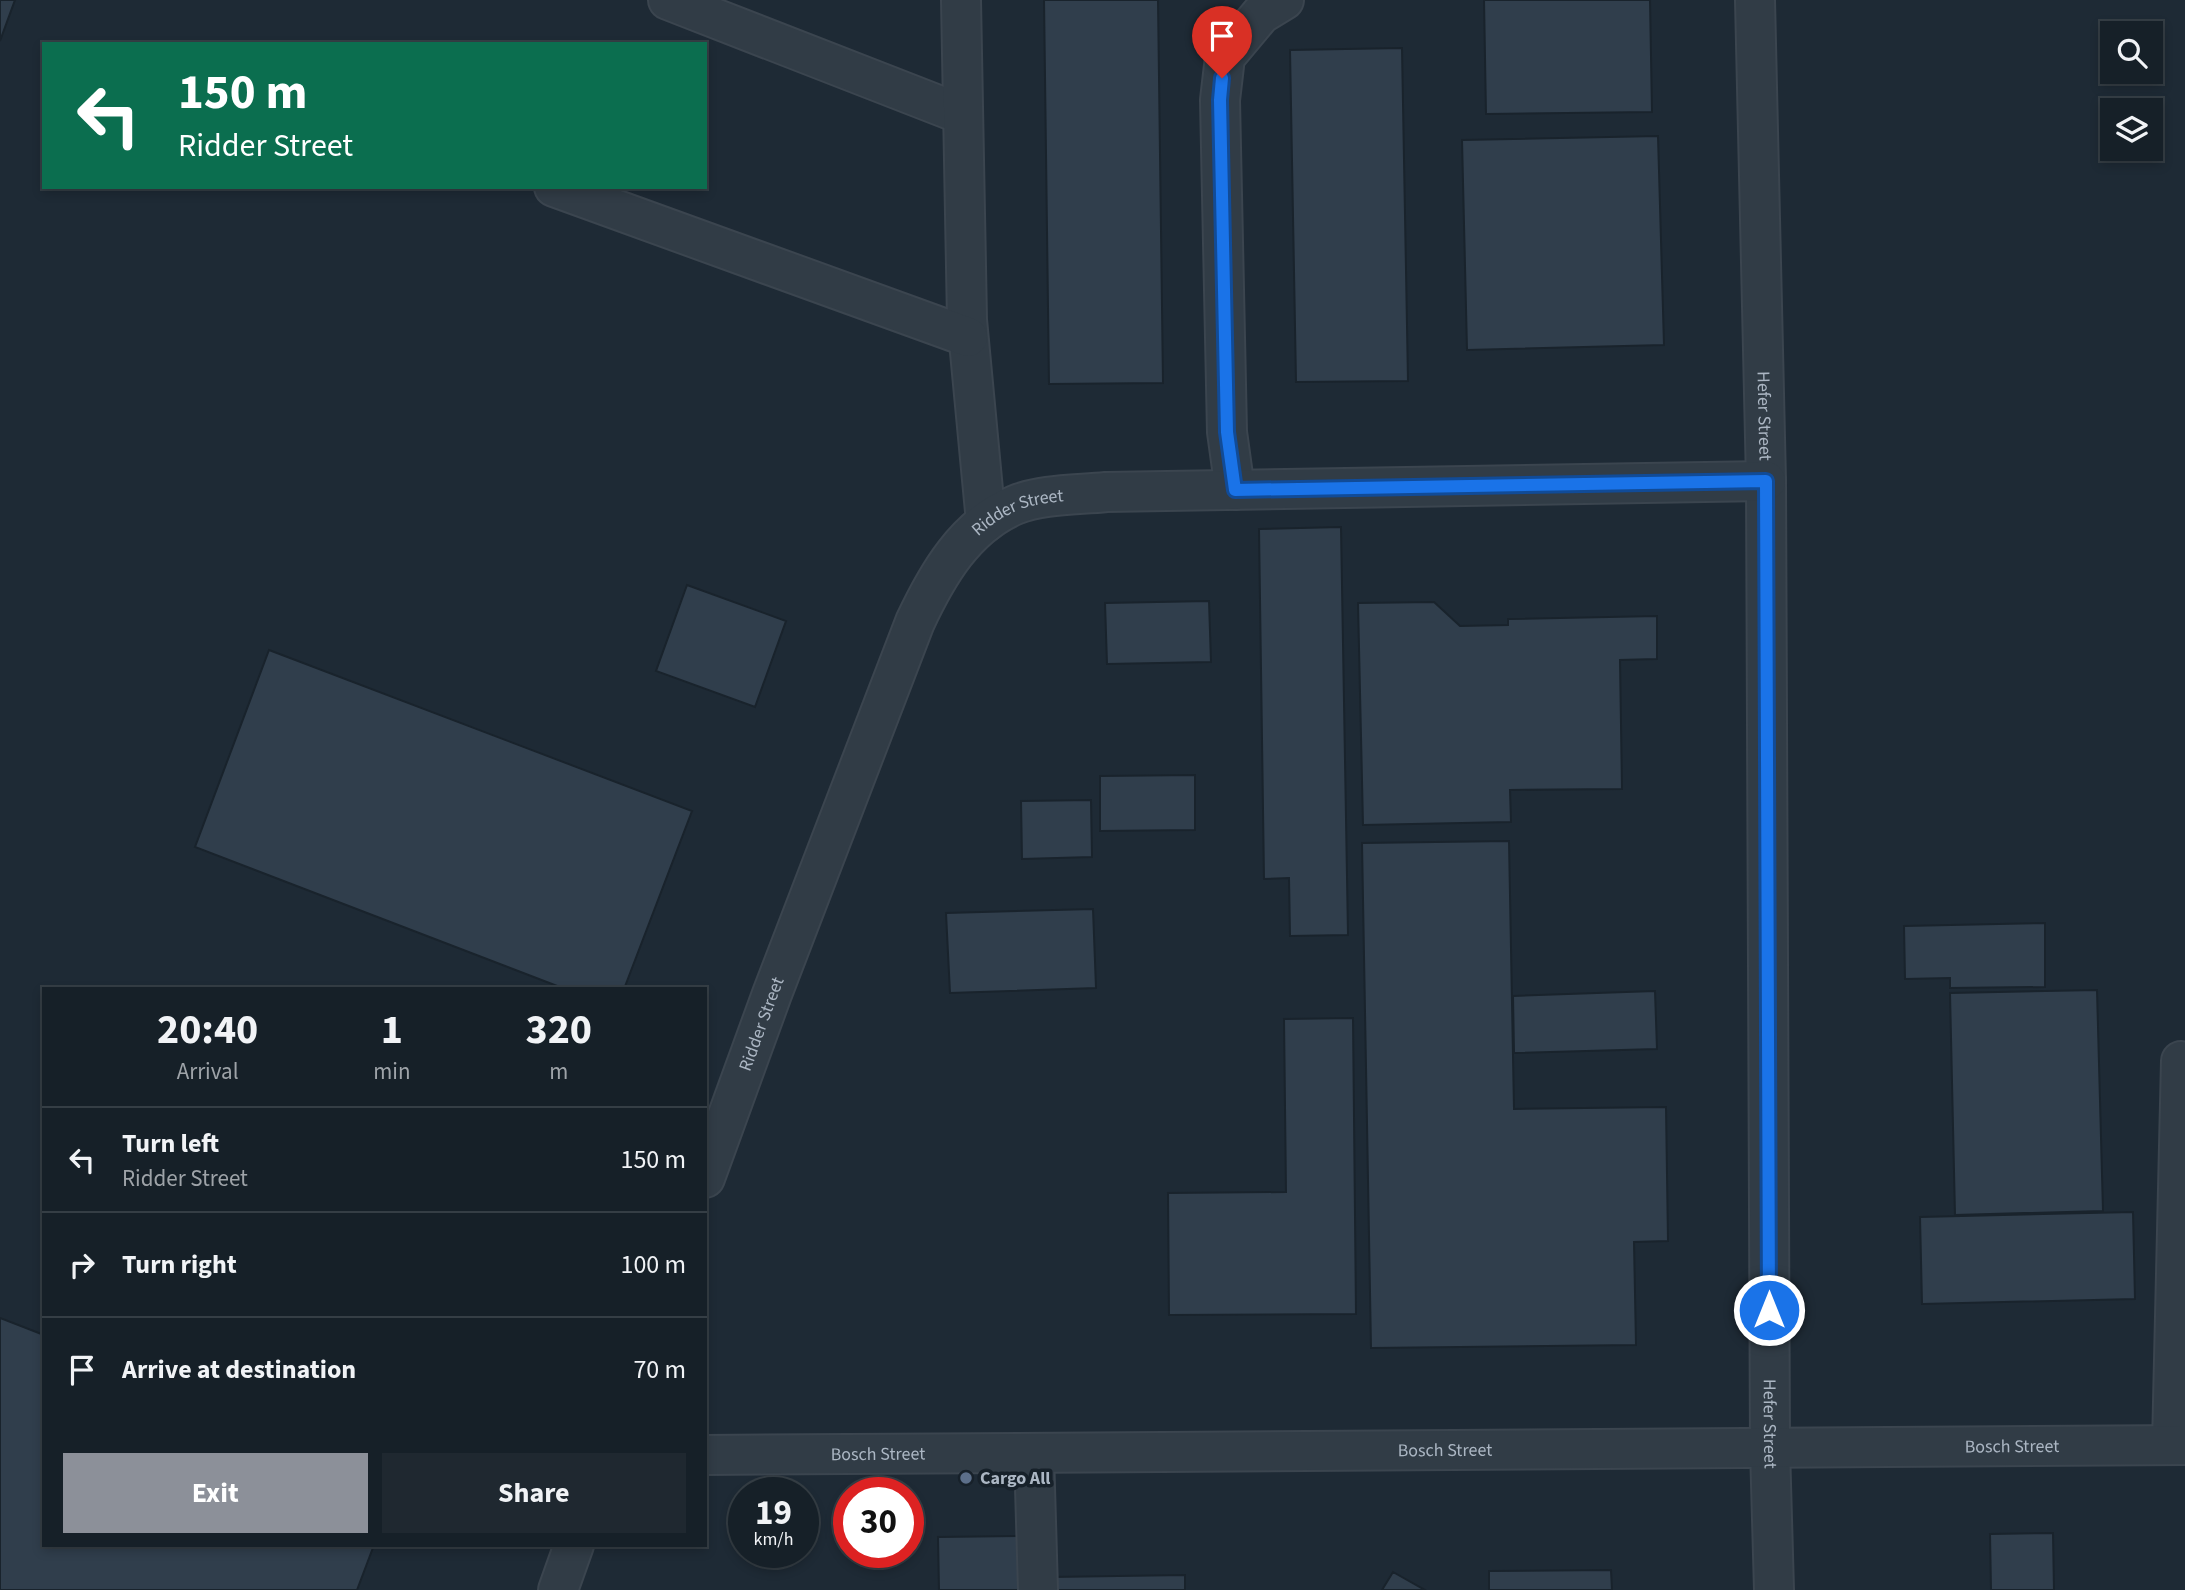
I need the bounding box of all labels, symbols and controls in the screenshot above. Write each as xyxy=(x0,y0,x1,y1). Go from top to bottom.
pin xyxy=(1192,6,1252,78)
icon: arrive xyxy=(1203,17,1241,55)
map controls xyxy=(2100,21,2163,161)
button: search xyxy=(2100,21,2163,84)
text: 150 m xyxy=(178,58,307,128)
icon: left xyxy=(63,70,154,161)
button: layers xyxy=(2100,98,2163,161)
text: Ridder Street xyxy=(178,123,353,169)
street label: Hefer Street xyxy=(1750,371,1778,461)
street label: Ridder Street xyxy=(966,483,1064,542)
street label: Ridder Street xyxy=(733,973,790,1075)
text: 20:40 xyxy=(157,1000,258,1060)
text: 1 xyxy=(381,1000,403,1060)
text: 320 xyxy=(525,1000,592,1060)
text: Arrival xyxy=(177,1055,239,1088)
text: min xyxy=(373,1055,411,1088)
text: m xyxy=(549,1055,568,1088)
text: Turn left xyxy=(122,1125,219,1162)
icon: left xyxy=(63,1141,101,1179)
text: 150 m xyxy=(620,1141,686,1178)
text: Ridder Street xyxy=(122,1162,248,1195)
icon: right xyxy=(63,1246,101,1284)
text: Turn right xyxy=(122,1246,237,1283)
text: 100 m xyxy=(620,1246,686,1283)
position arrow xyxy=(1732,1273,1806,1347)
icon: arrive xyxy=(63,1351,101,1389)
text: Arrive at destination xyxy=(122,1351,356,1388)
text: 70 m xyxy=(633,1351,686,1388)
street label: Hefer Street xyxy=(1757,1379,1783,1469)
street label: Bosch Street xyxy=(1965,1434,2059,1459)
street label: Bosch Street xyxy=(1398,1438,1492,1463)
street label: Bosch Street xyxy=(831,1442,925,1467)
button: Exit xyxy=(63,1453,368,1533)
button: Share xyxy=(382,1453,686,1533)
place label: Cargo All xyxy=(980,1466,1050,1491)
marker: Cargo All xyxy=(958,1470,974,1486)
speed limit sign: 30 xyxy=(833,1477,924,1568)
text: 19 xyxy=(755,1488,792,1538)
text: km/h xyxy=(754,1527,793,1552)

